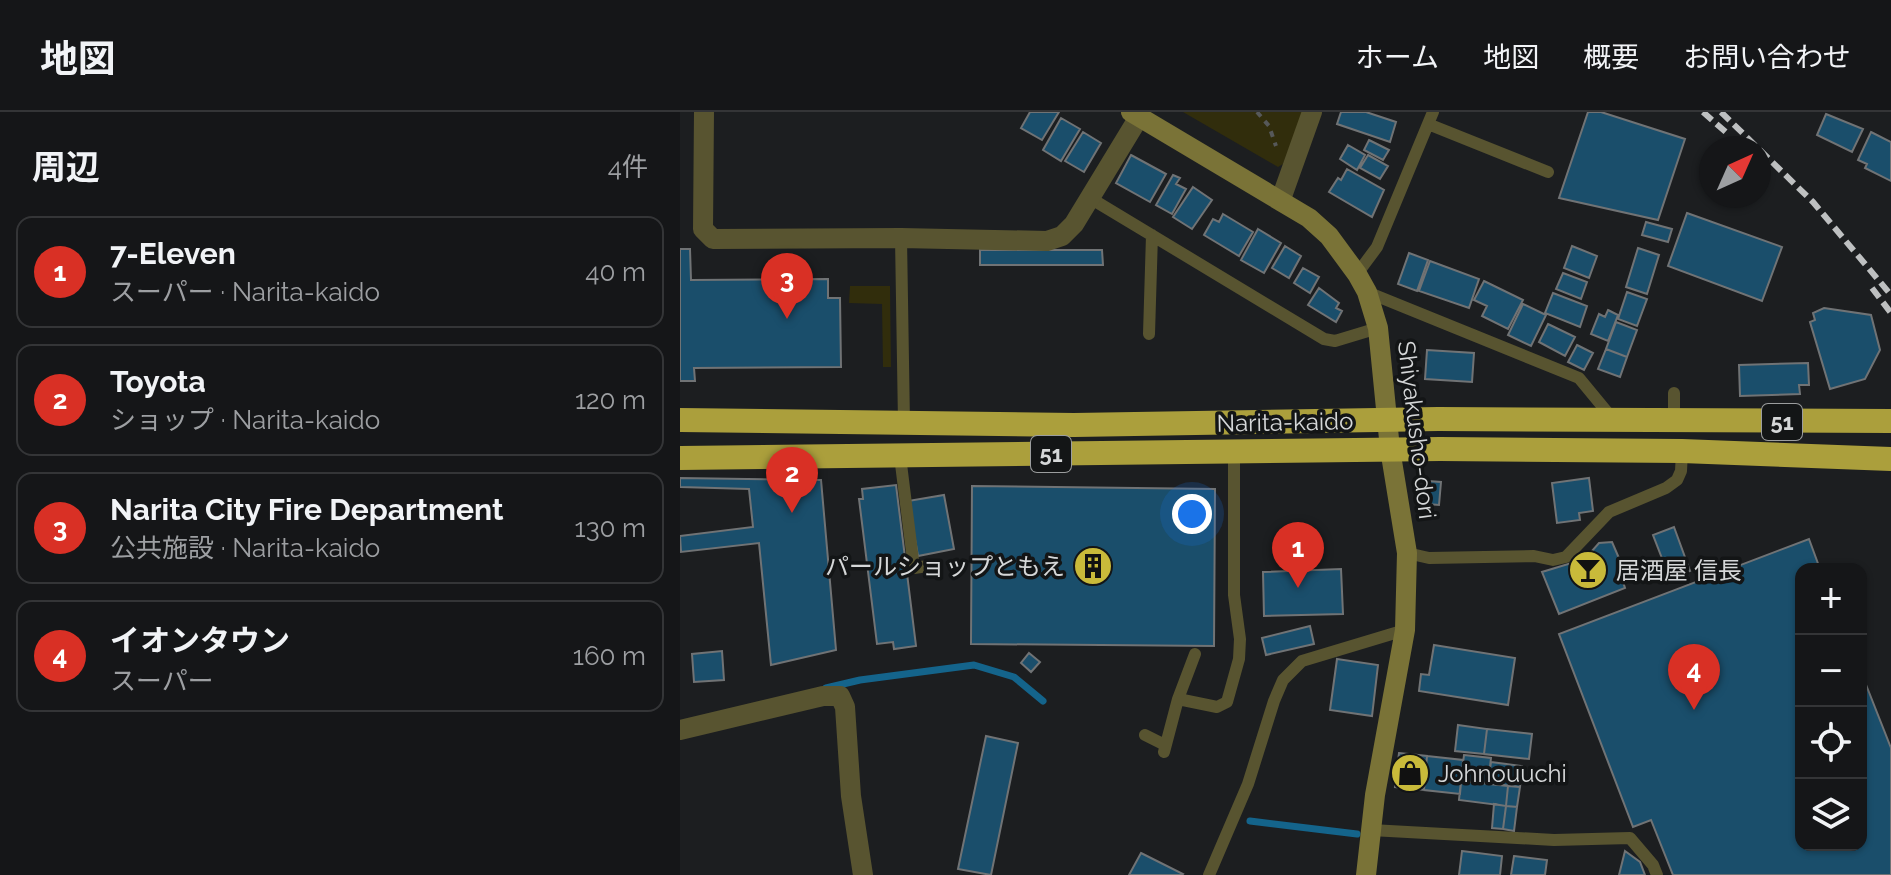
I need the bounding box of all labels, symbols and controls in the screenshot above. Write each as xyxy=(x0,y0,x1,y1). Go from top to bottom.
text: 地図 xyxy=(40,36,116,81)
text: ホーム xyxy=(1356,41,1439,74)
text: 地図 xyxy=(1483,41,1539,74)
text: 概要 xyxy=(1583,41,1639,74)
text: お問い合わせ xyxy=(1683,41,1851,74)
north arrow xyxy=(1699,136,1771,208)
text: 周辺 xyxy=(32,147,100,187)
text: 4件 xyxy=(608,152,648,182)
text: 7-Eleven xyxy=(110,236,236,271)
pin: 3 xyxy=(761,253,813,319)
text: 1 xyxy=(54,257,66,287)
text: 40 m xyxy=(585,257,646,287)
text: スーパー · Narita-kaido xyxy=(110,277,380,307)
street label: Shiyakusho-dori xyxy=(1392,339,1442,521)
text: Toyota xyxy=(110,364,206,399)
text: 2 xyxy=(53,385,67,415)
text: 120 m xyxy=(575,385,646,415)
road number: 51 xyxy=(1762,404,1802,440)
text: ショップ · Narita-kaido xyxy=(110,405,380,435)
street label: Narita-kaido xyxy=(1216,406,1354,438)
road number: 51 xyxy=(1031,436,1071,472)
pin: 2 xyxy=(766,447,818,513)
text: Narita City Fire Department xyxy=(110,492,503,527)
your location xyxy=(1172,494,1212,534)
text: 3 xyxy=(53,513,67,543)
text: 130 m xyxy=(575,513,646,543)
pin: 1 xyxy=(1272,522,1324,588)
text: 公共施設 · Narita-kaido xyxy=(110,533,380,563)
building icon: パールショップともえ xyxy=(1072,545,1114,587)
bar icon: 居酒屋 信長 xyxy=(1567,549,1609,591)
place label: パールショップともえ xyxy=(825,552,1065,581)
place label: 居酒屋 信長 xyxy=(1616,556,1742,585)
map controls xyxy=(1795,563,1867,851)
button: + xyxy=(1795,563,1867,635)
text: イオンタウン xyxy=(110,623,290,658)
button: − xyxy=(1795,635,1867,707)
text: 4 xyxy=(53,641,67,671)
text: 160 m xyxy=(573,641,646,671)
pin: 4 xyxy=(1668,644,1720,710)
text: スーパー xyxy=(110,666,214,696)
button: locate xyxy=(1795,707,1867,779)
shop icon: Johnouuchi xyxy=(1389,752,1431,794)
place label: Johnouuchi xyxy=(1438,759,1567,788)
button: layers xyxy=(1795,779,1867,851)

